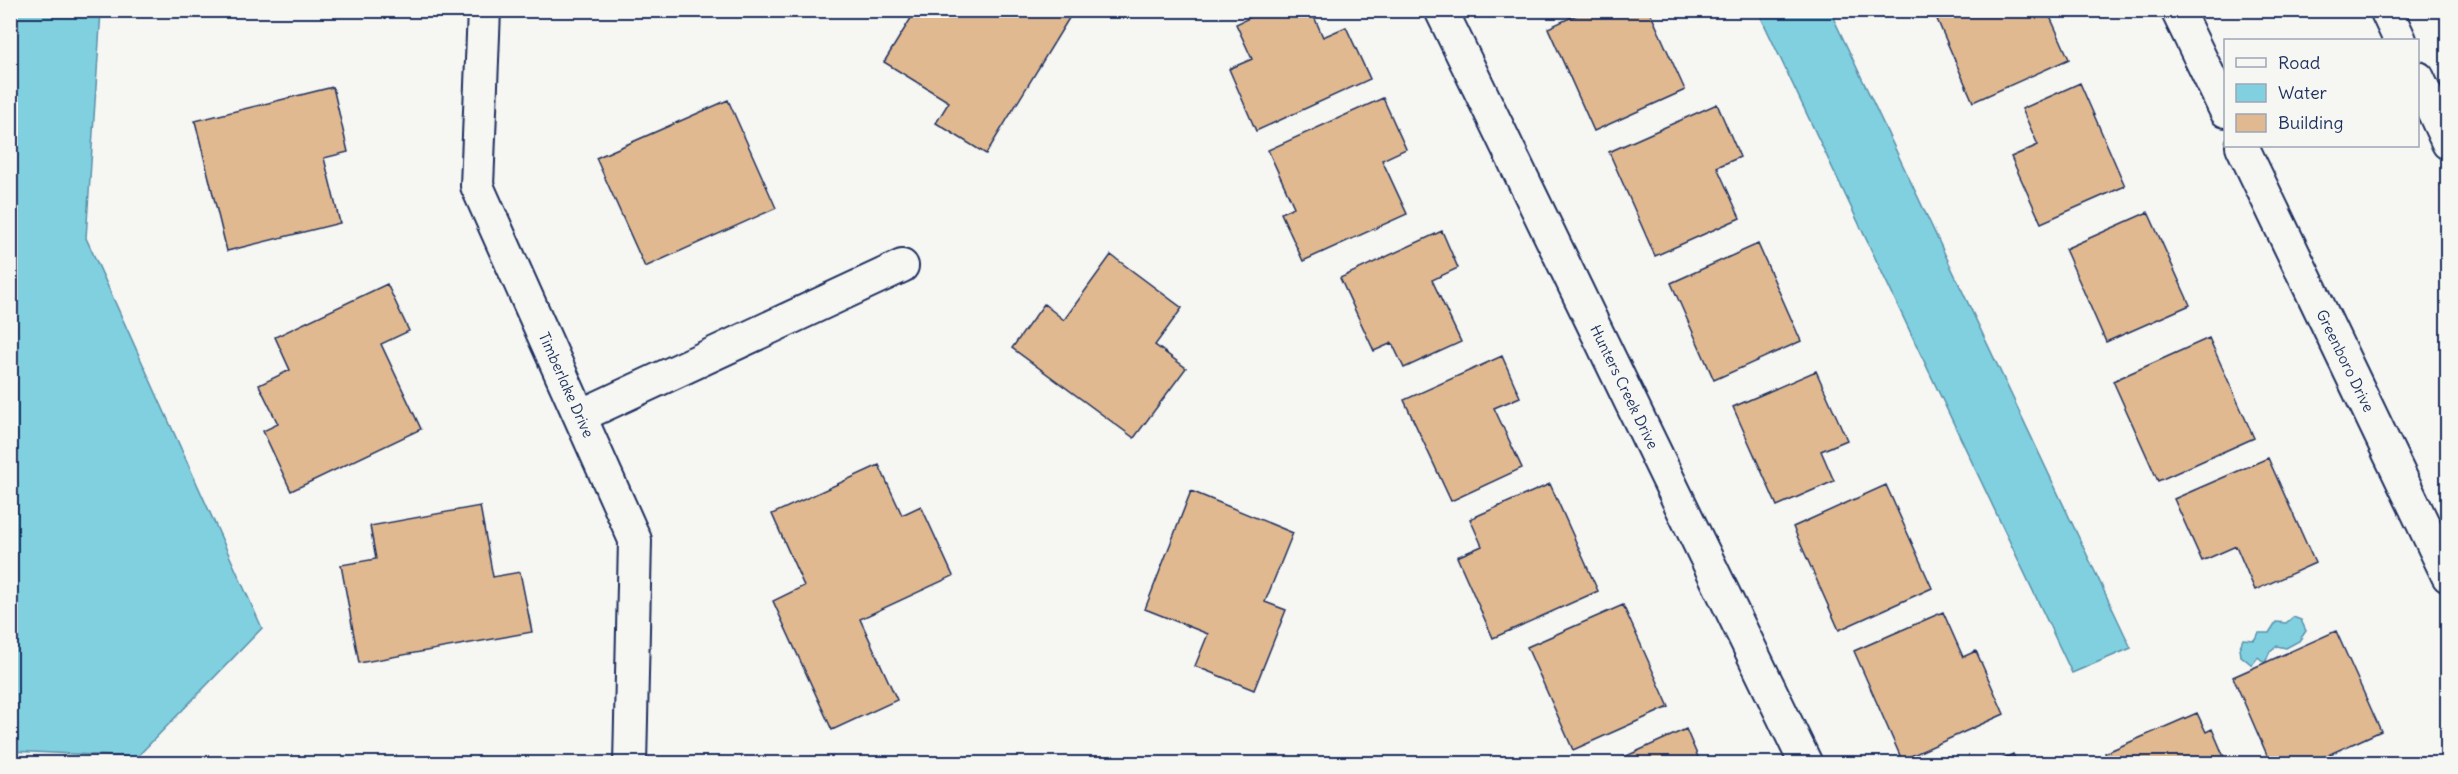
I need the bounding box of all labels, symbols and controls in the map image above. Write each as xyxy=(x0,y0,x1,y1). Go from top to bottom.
legend xyxy=(2224,39,2419,147)
text: Road xyxy=(2278,51,2321,74)
text: Water xyxy=(2278,81,2328,104)
text: Building xyxy=(2278,111,2343,134)
street label: Greenboro Drive xyxy=(2312,306,2378,415)
street label: Hunters Creek Drive xyxy=(1586,322,1663,452)
street label: Timberlake Drive xyxy=(535,329,598,440)

